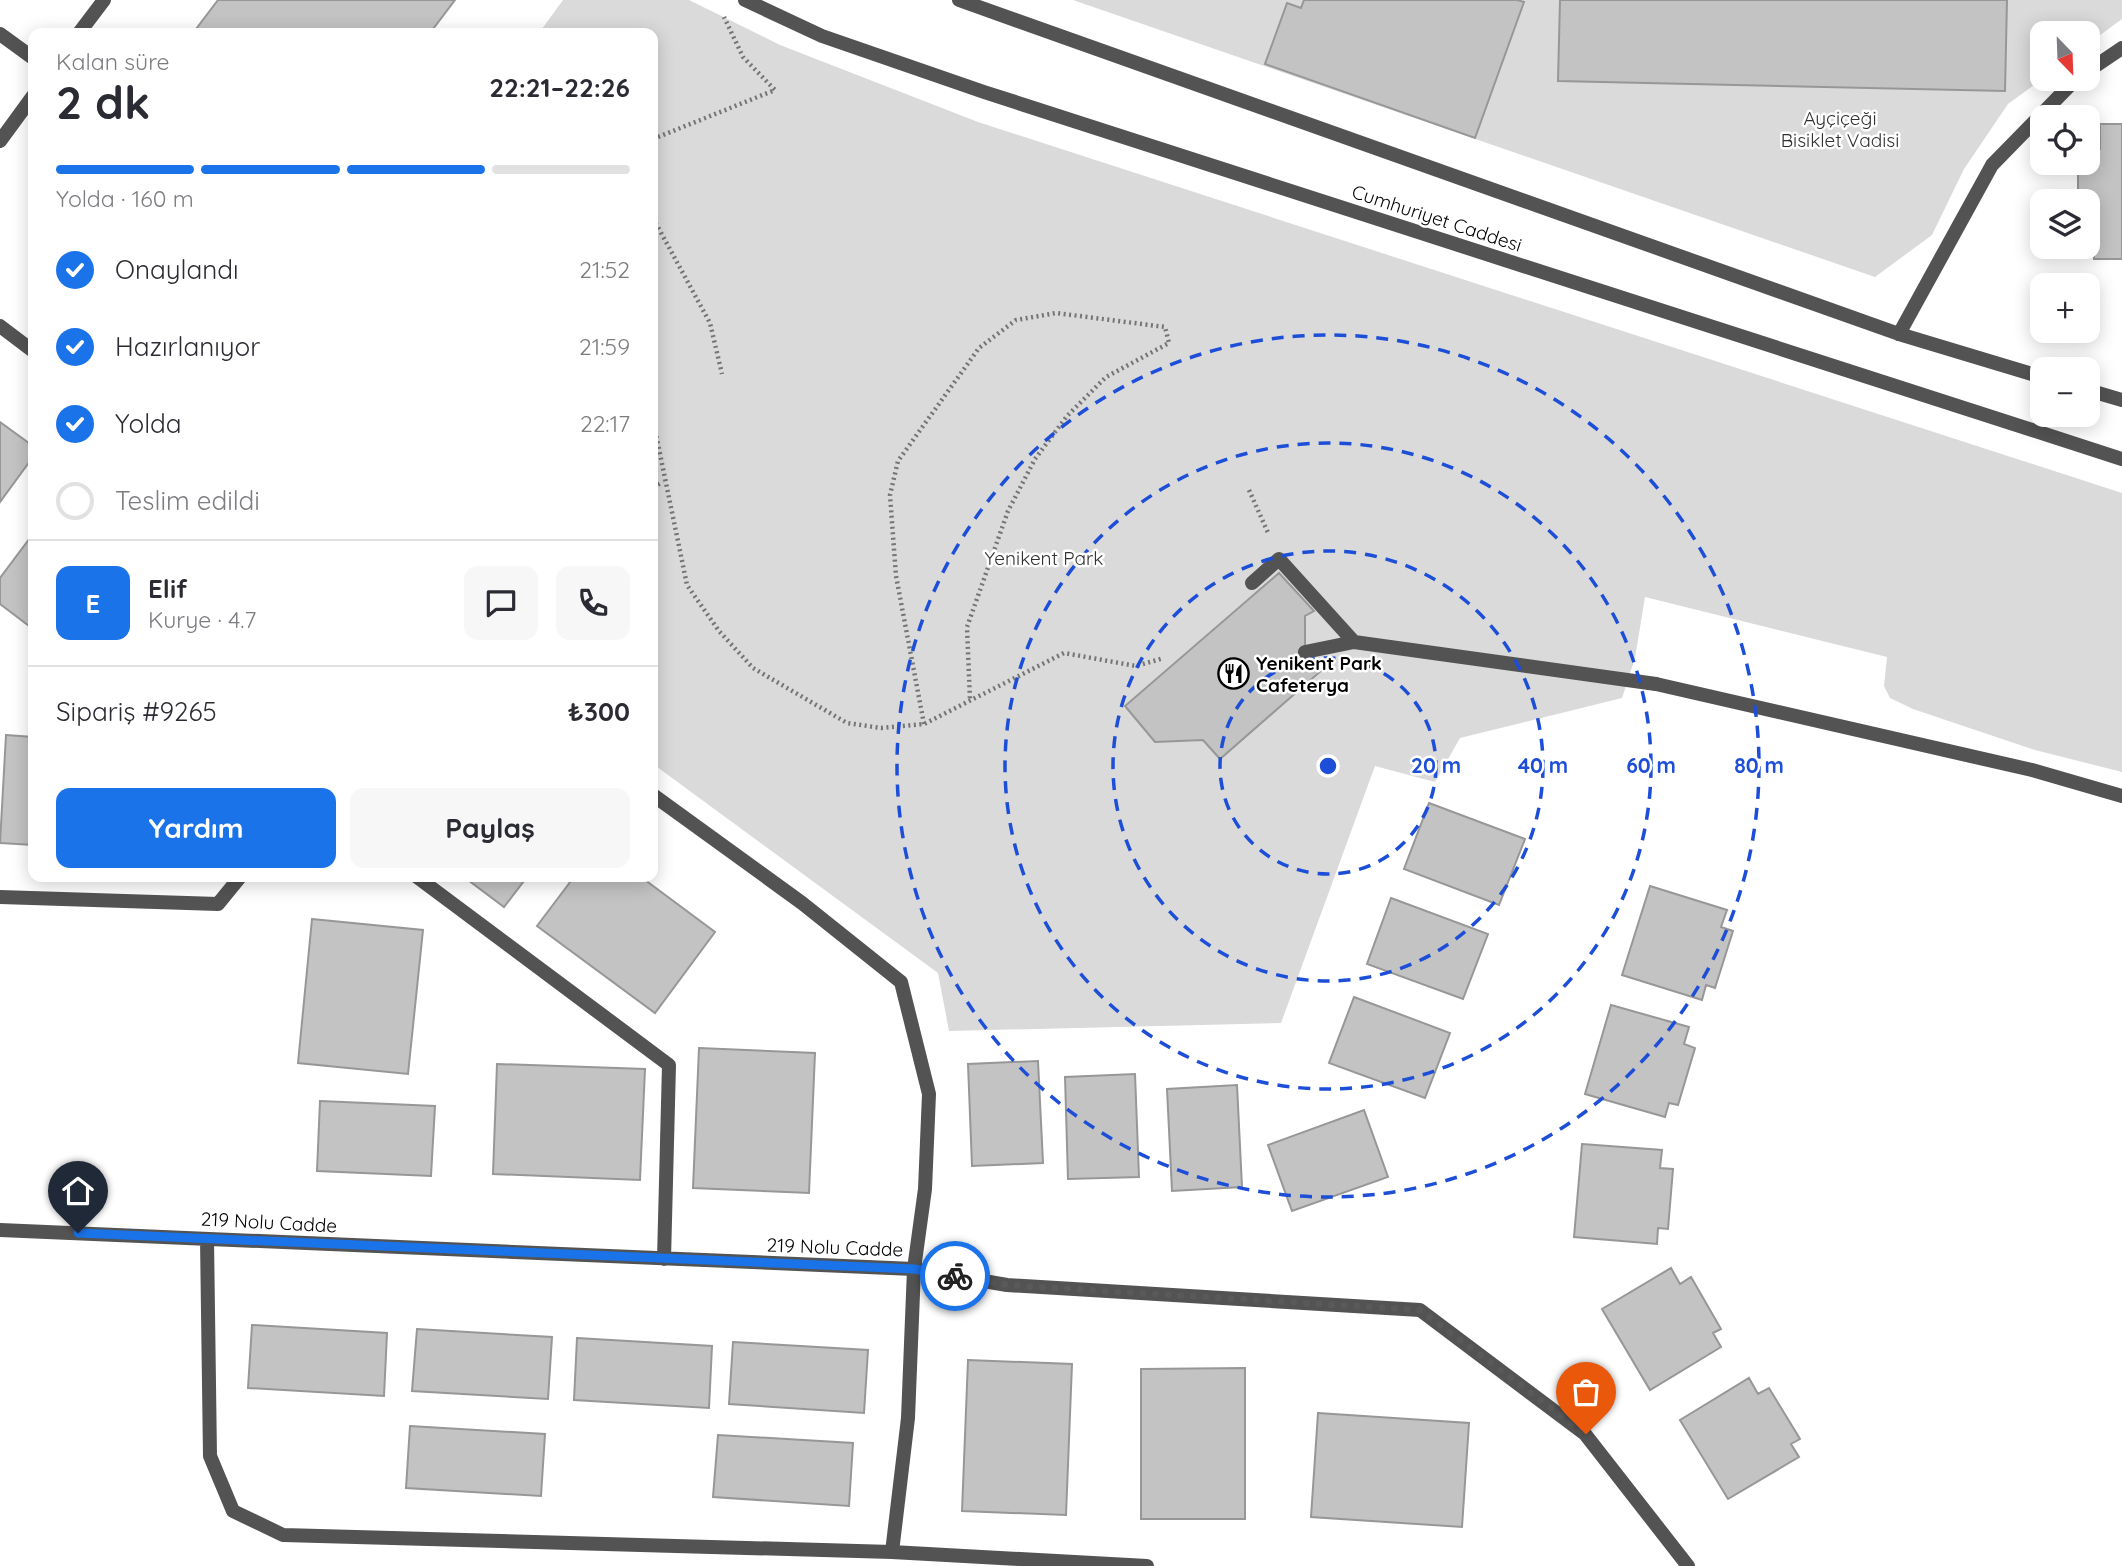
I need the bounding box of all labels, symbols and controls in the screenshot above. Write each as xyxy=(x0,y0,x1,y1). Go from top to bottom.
north arrow xyxy=(2030,21,2100,91)
map controls xyxy=(2030,21,2100,427)
text: Kalan süre xyxy=(56,47,169,76)
text: 22:21–22:26 xyxy=(489,71,630,104)
text: 2 dk xyxy=(56,73,150,131)
button: locate xyxy=(2030,105,2100,175)
park label: Ayçiçeği Bisiklet Vadisi xyxy=(1781,106,1899,152)
street label: Cumhuriyet Caddesi xyxy=(1349,179,1525,257)
text: Yolda · 160 m xyxy=(56,184,194,213)
button: layers xyxy=(2030,189,2100,259)
icon: check xyxy=(56,251,94,289)
text: Onaylandı xyxy=(115,253,239,286)
text: 21:52 xyxy=(579,255,630,284)
button: + xyxy=(2030,273,2100,343)
icon: check xyxy=(56,328,94,366)
text: Hazırlanıyor xyxy=(115,330,260,363)
text: 21:59 xyxy=(579,332,630,361)
button: − xyxy=(2030,357,2100,427)
icon: check xyxy=(56,405,94,443)
text: Yolda xyxy=(115,407,181,440)
text: 22:17 xyxy=(580,409,630,438)
text: Teslim edildi xyxy=(115,484,260,517)
park label: Yenikent Park xyxy=(985,546,1103,570)
button: chat xyxy=(464,566,538,640)
button: phone xyxy=(556,566,630,640)
text: Elif xyxy=(148,572,187,605)
text: E xyxy=(86,587,100,620)
text: Kurye · 4.7 xyxy=(148,605,256,634)
place label: Yenikent Park Cafeterya xyxy=(1256,651,1382,697)
restaurant icon: Yenikent Park Cafeterya xyxy=(1216,657,1250,691)
text: Sipariş #9265 xyxy=(56,695,217,728)
text: ₺300 xyxy=(568,695,630,728)
text: 20 m xyxy=(1411,752,1461,778)
text: 40 m xyxy=(1518,752,1568,778)
text: 60 m xyxy=(1626,752,1676,778)
text: 80 m xyxy=(1734,752,1784,778)
centre of rings xyxy=(1316,754,1340,778)
button: Yardım xyxy=(56,788,336,868)
button: Paylaş xyxy=(350,788,630,868)
pin xyxy=(48,1161,108,1233)
icon: home xyxy=(59,1172,97,1210)
street label: 219 Nolu Cadde xyxy=(200,1206,338,1238)
street label: 219 Nolu Cadde xyxy=(766,1233,904,1261)
courier xyxy=(920,1241,990,1311)
icon: bike xyxy=(936,1257,974,1295)
pin xyxy=(1556,1362,1616,1434)
icon: bag xyxy=(1567,1373,1605,1411)

